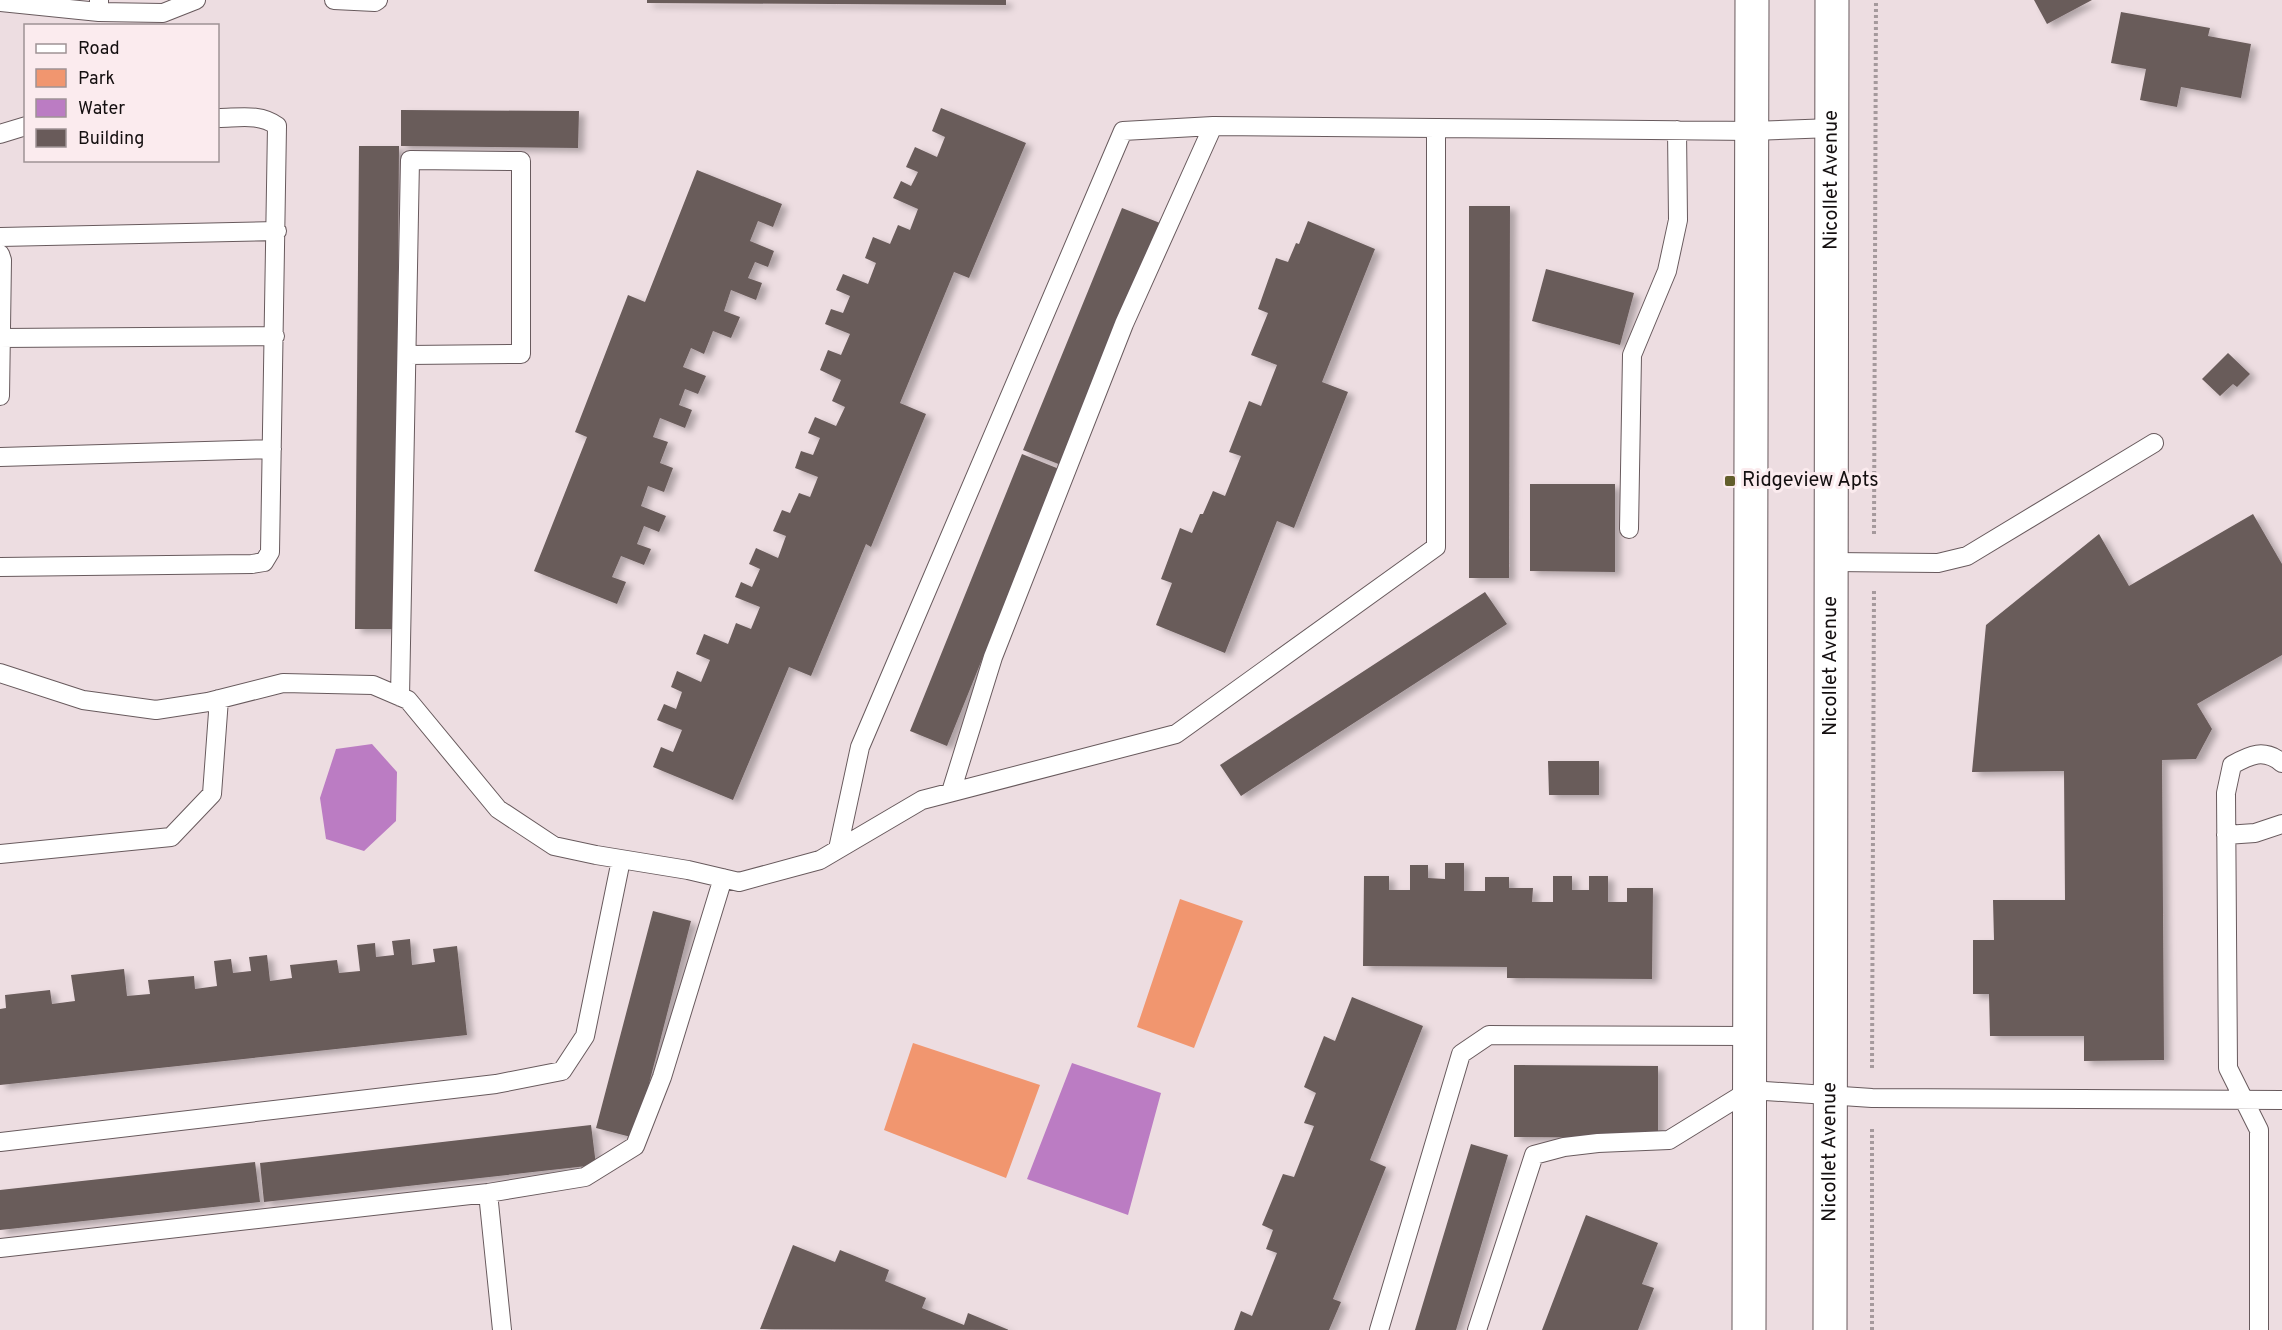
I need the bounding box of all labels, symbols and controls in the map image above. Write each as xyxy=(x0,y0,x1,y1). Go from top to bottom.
legend xyxy=(24,24,219,162)
text: Road xyxy=(78,38,120,61)
text: Park xyxy=(78,68,115,91)
text: Water xyxy=(78,98,125,121)
street label: Nicollet Avenue xyxy=(1819,110,1845,250)
text: Building xyxy=(78,128,144,151)
place label: Ridgeview Apts xyxy=(1742,468,1879,494)
marker: Ridgeview Apts xyxy=(1723,474,1737,488)
street label: Nicollet Avenue xyxy=(1818,596,1844,736)
street label: Nicollet Avenue xyxy=(1817,1082,1843,1222)

